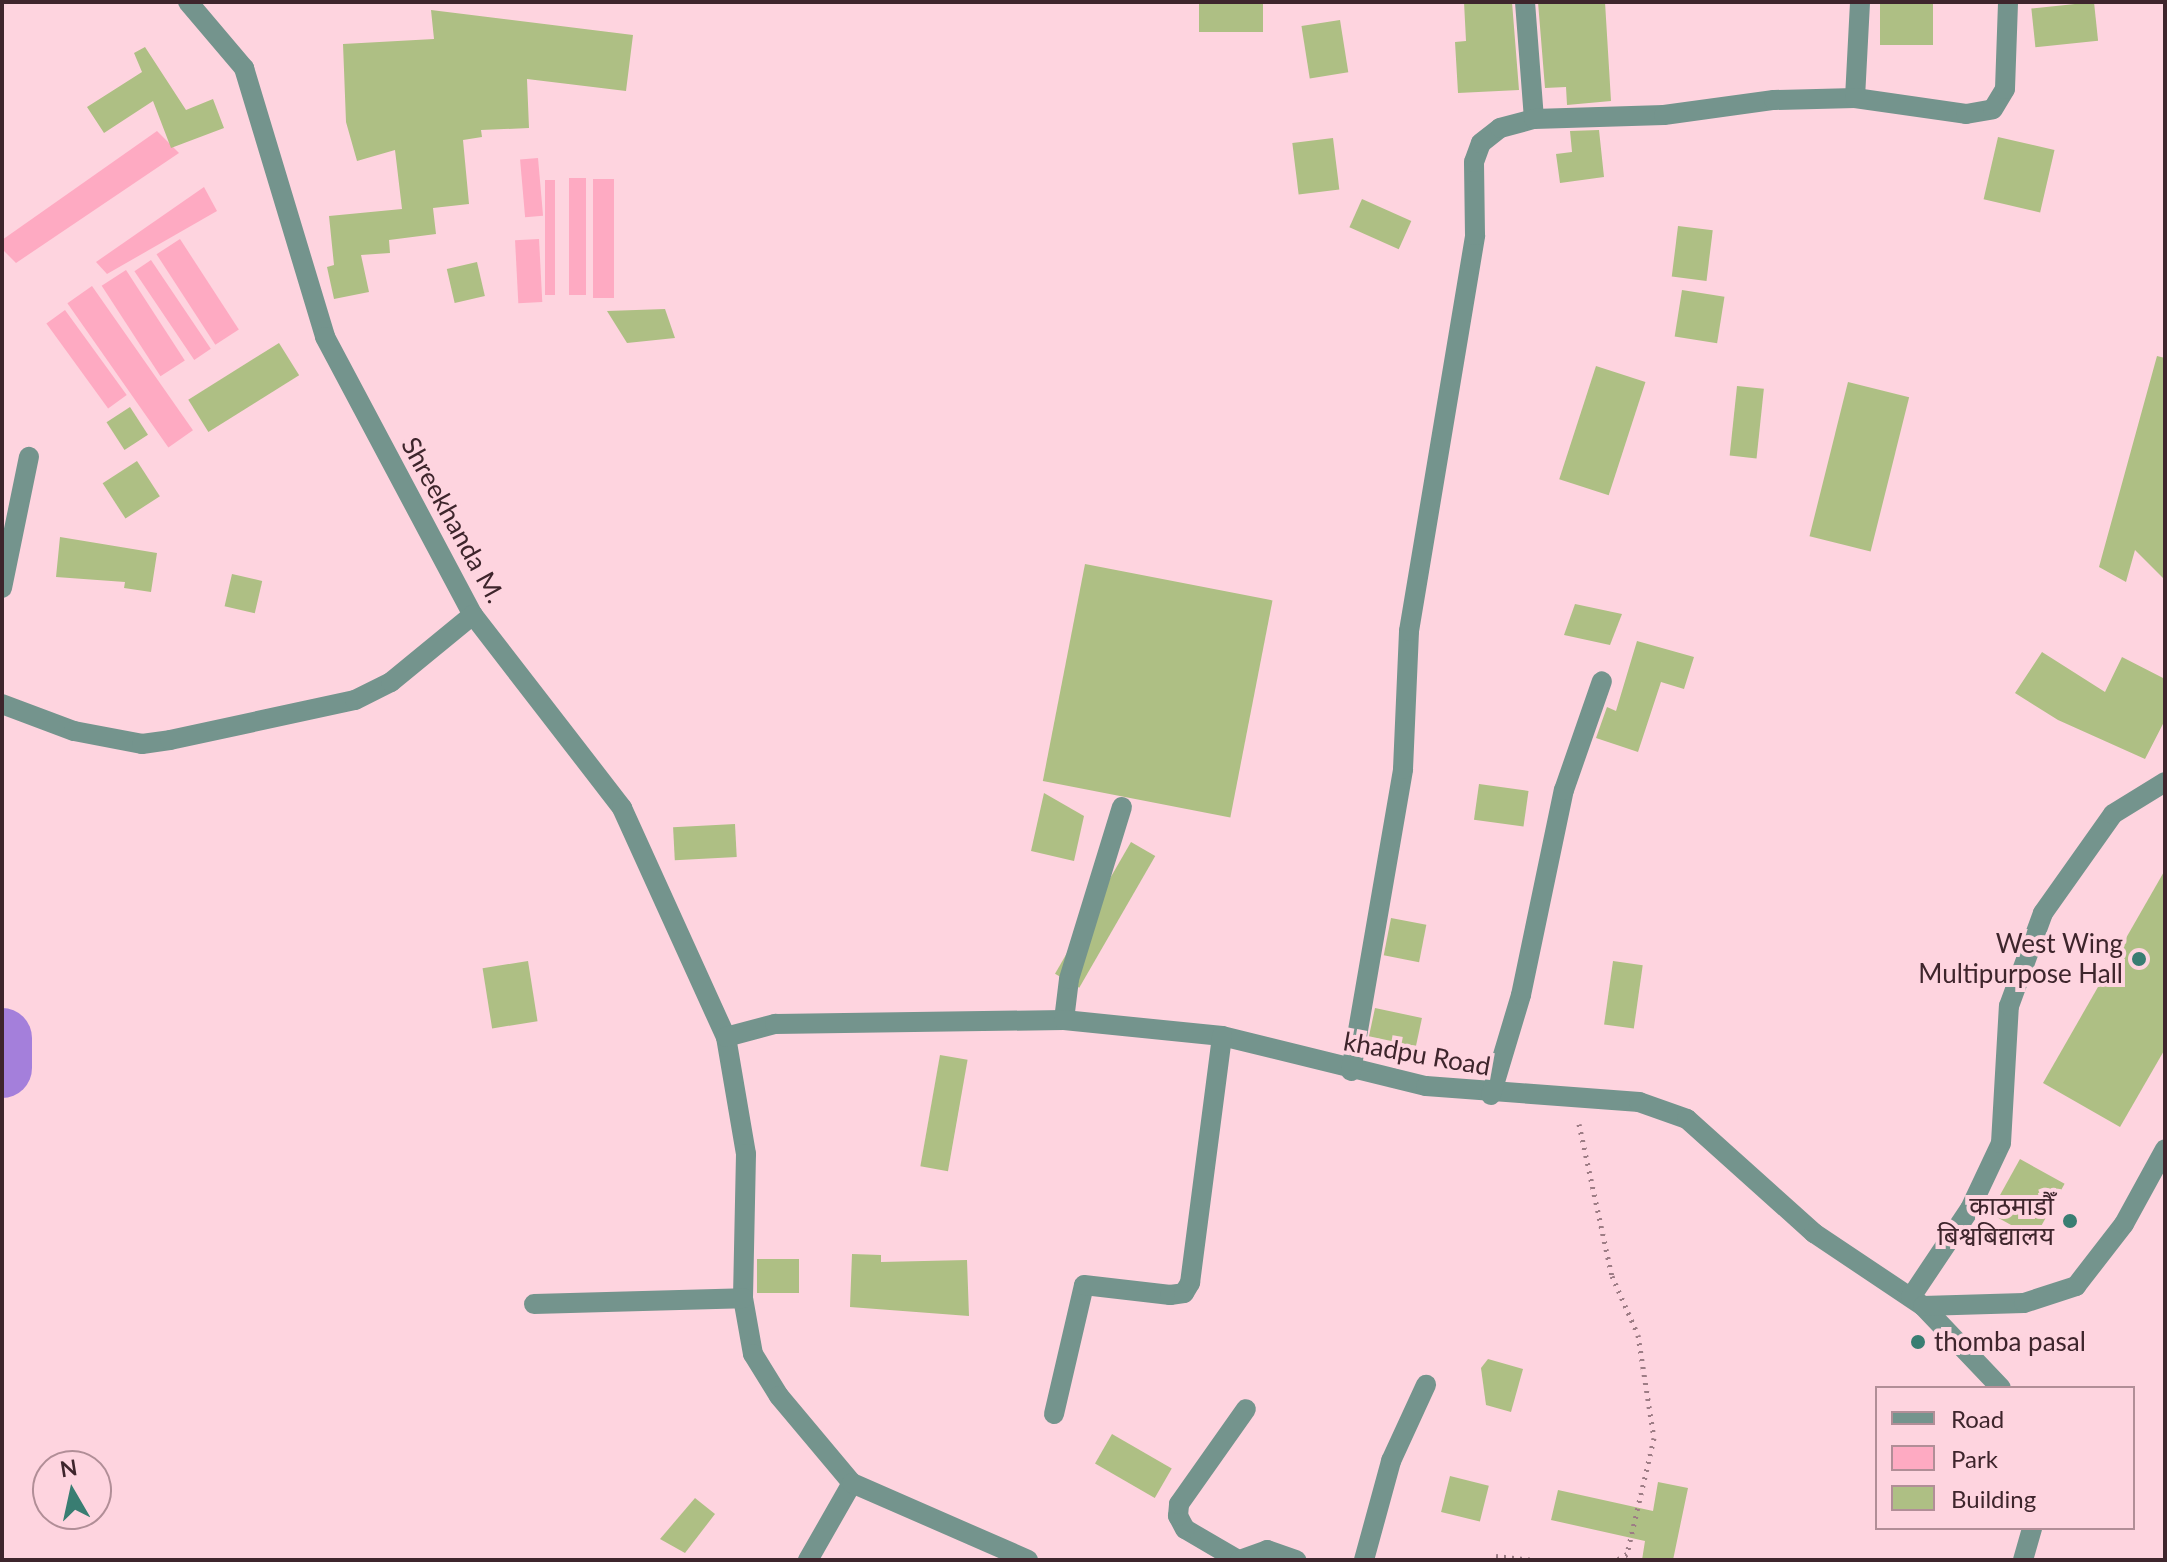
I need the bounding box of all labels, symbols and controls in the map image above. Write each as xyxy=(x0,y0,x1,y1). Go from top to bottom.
street label: Shreekhanda M. xyxy=(395,432,511,608)
place label: West Wing Multipurpose Hall xyxy=(1918,928,2123,990)
marker: West Wing Multipurpose Hall xyxy=(2130,950,2148,968)
street label: khadpu Road xyxy=(1341,1026,1493,1082)
place label: काठमाडौँ बिश्वबिद्यालय xyxy=(1937,1190,2054,1252)
marker: काठमाडौँ बिश्वबिद्यालय xyxy=(2061,1212,2079,1230)
place label: thomba pasal xyxy=(1934,1326,2086,1358)
marker: thomba pasal xyxy=(1909,1333,1927,1351)
legend xyxy=(1875,1386,2135,1530)
text: Road xyxy=(1951,1404,2004,1433)
text: Park xyxy=(1951,1444,1998,1473)
north arrow xyxy=(32,1450,112,1530)
text: N xyxy=(58,1453,79,1482)
text: Building xyxy=(1951,1484,2036,1513)

